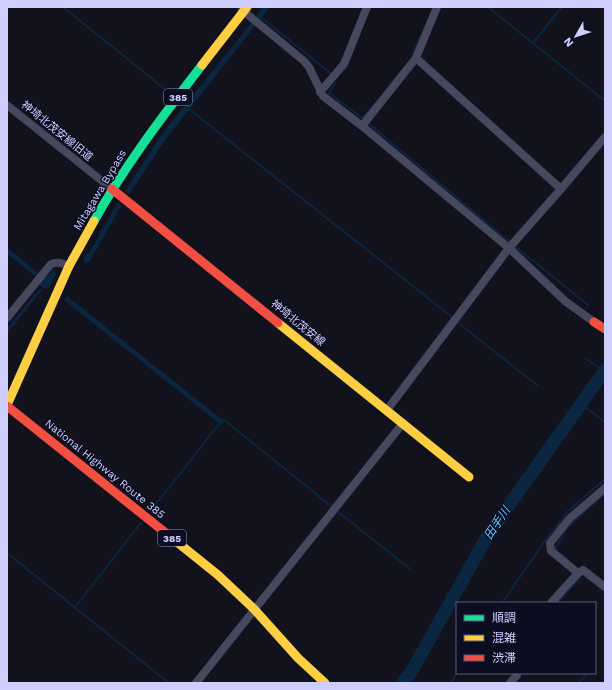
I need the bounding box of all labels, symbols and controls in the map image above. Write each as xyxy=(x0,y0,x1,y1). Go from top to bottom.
north arrow xyxy=(556,16,596,56)
text: N xyxy=(561,35,576,49)
road number: 385 xyxy=(164,89,192,105)
street label: 神埼北茂安線旧道 xyxy=(19,98,95,164)
street label: Mitagawa Bypass xyxy=(71,147,129,233)
street label: 神埼北茂安線 xyxy=(268,297,328,349)
street label: National Highway Route 385 xyxy=(42,417,168,521)
water label: 田手川 xyxy=(481,503,514,542)
road number: 385 xyxy=(158,530,186,546)
legend xyxy=(456,602,596,674)
text: 順調 xyxy=(492,611,516,625)
text: 混雑 xyxy=(492,631,516,645)
text: 渋滞 xyxy=(492,651,516,665)

